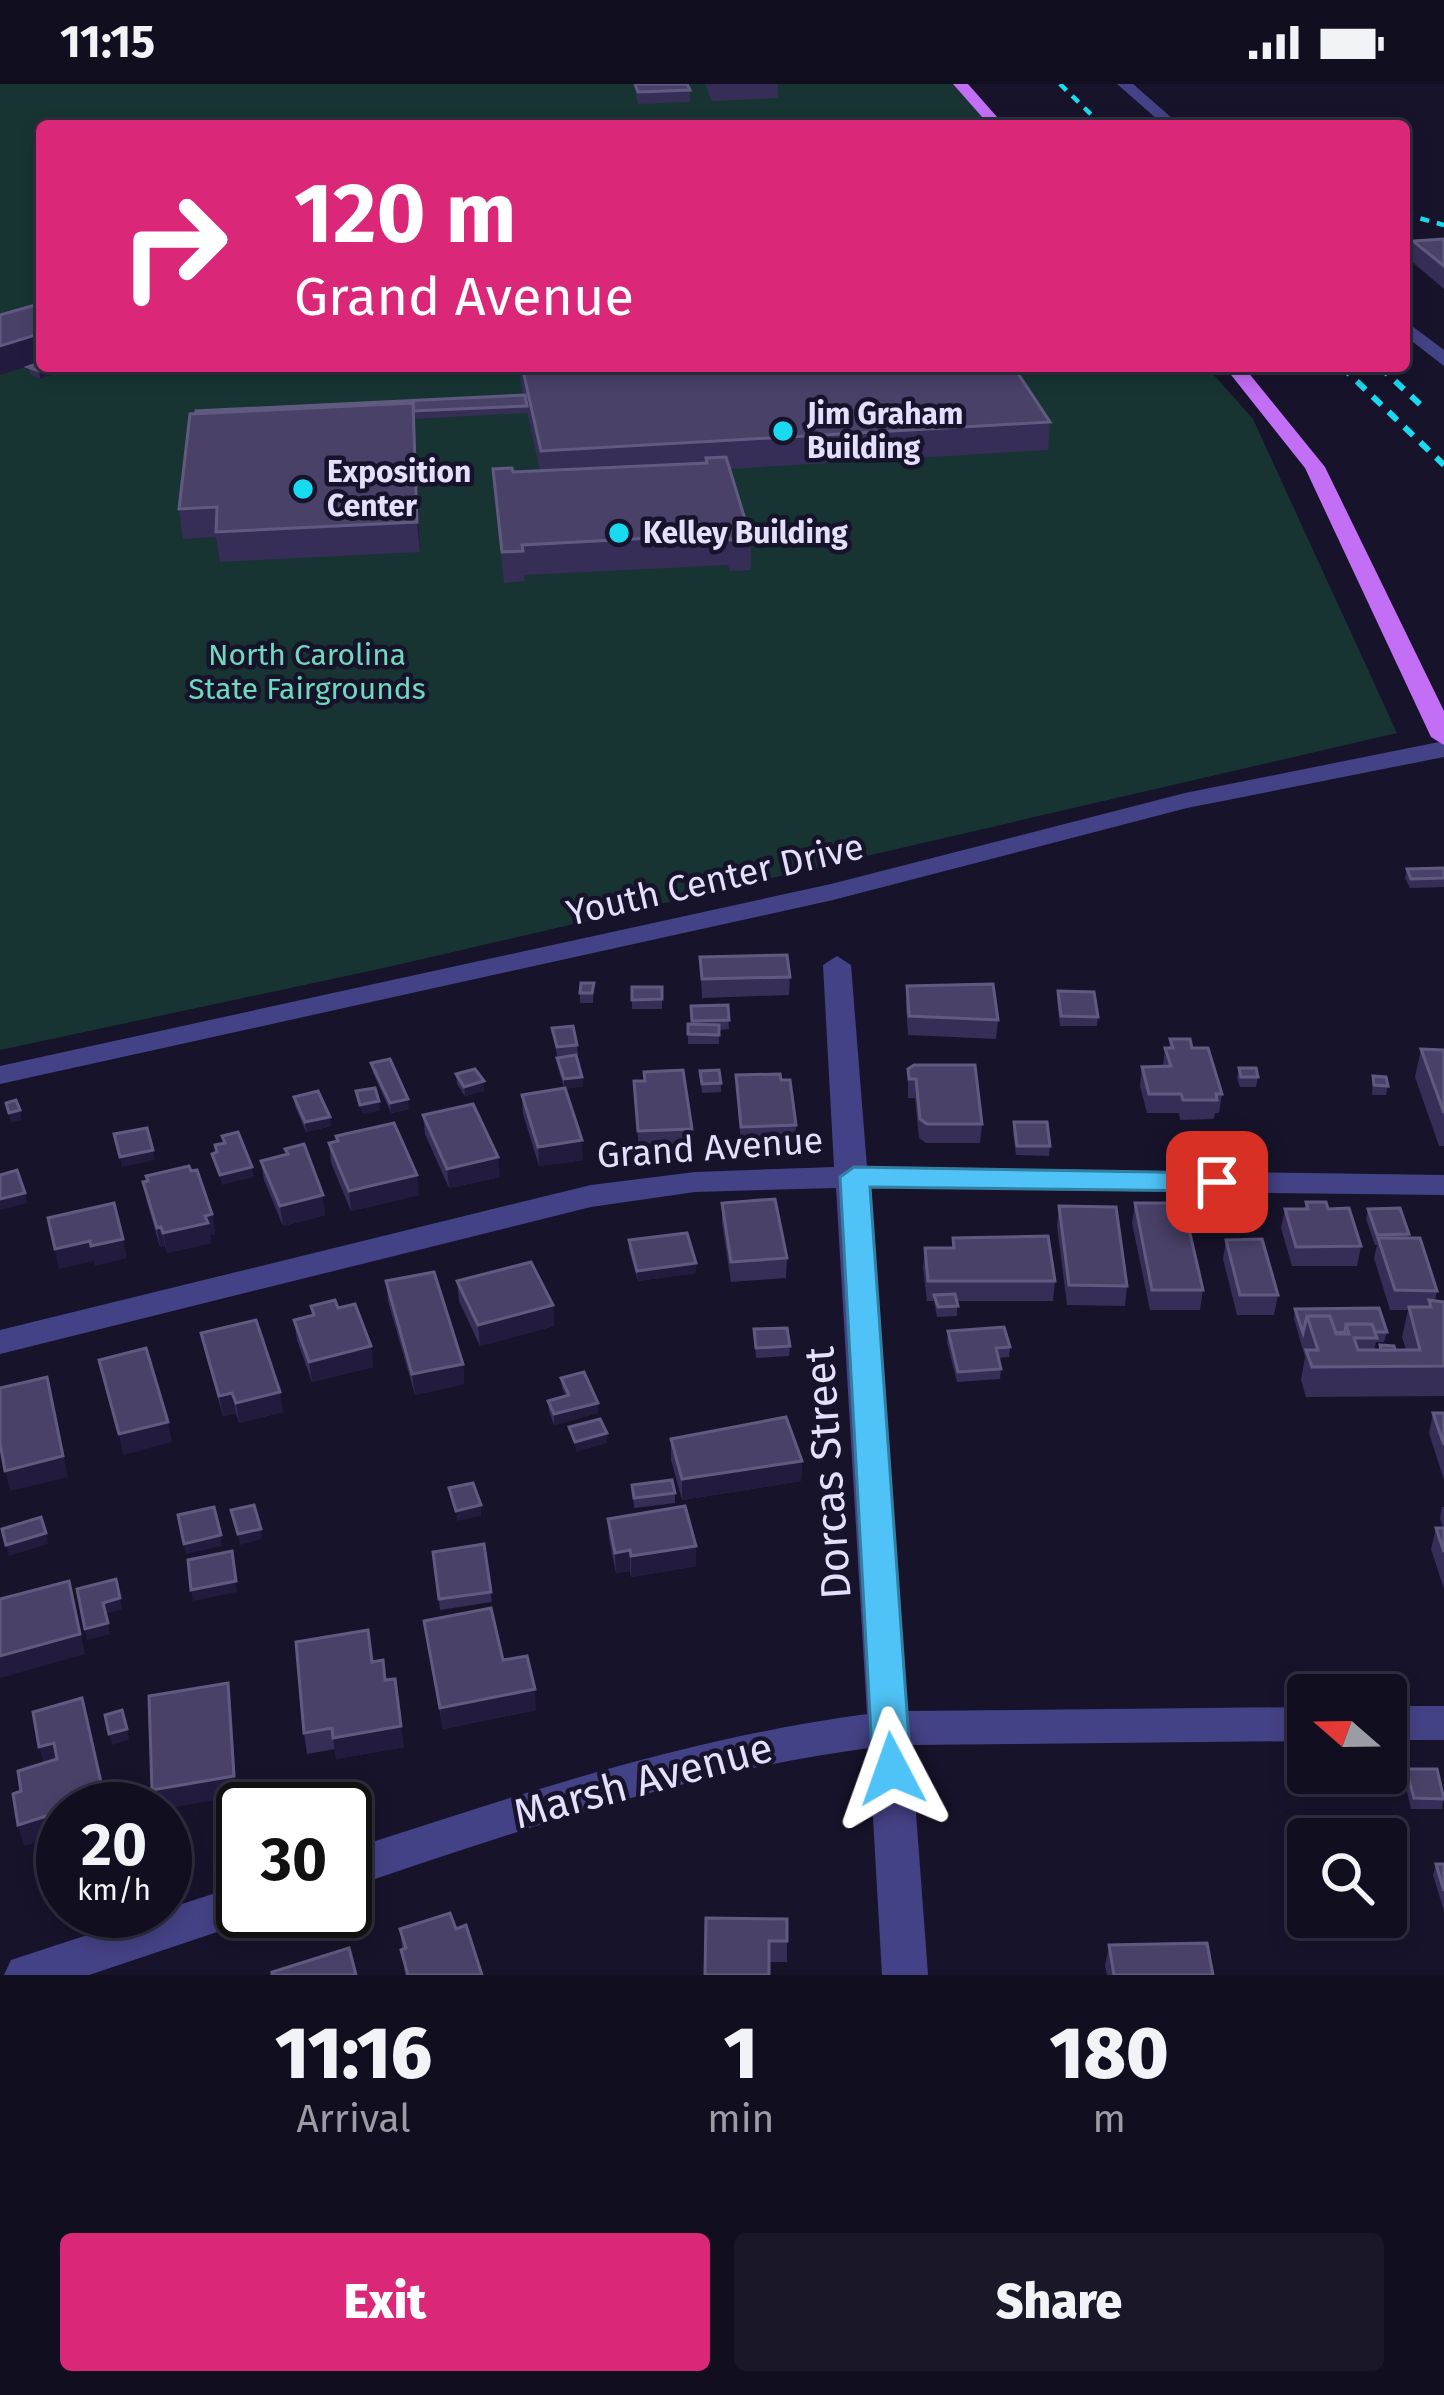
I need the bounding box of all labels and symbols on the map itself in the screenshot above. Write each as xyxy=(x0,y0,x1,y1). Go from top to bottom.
place label: Jim Graham Building xyxy=(806,396,963,466)
marker: Jim Graham Building xyxy=(770,418,796,444)
place label: Exposition Center xyxy=(327,454,471,524)
marker: Exposition Center xyxy=(290,476,316,502)
place label: Kelley Building xyxy=(643,515,848,551)
marker: Kelley Building xyxy=(606,520,632,546)
park label: North Carolina State Fairgrounds xyxy=(188,637,426,707)
street label: Youth Center Drive xyxy=(562,824,868,936)
street label: Grand Avenue xyxy=(595,1118,825,1178)
pin xyxy=(1166,1131,1268,1233)
street label: Dorcas Street xyxy=(794,1344,862,1601)
north arrow xyxy=(1287,1674,1407,1794)
position arrow xyxy=(829,1706,955,1832)
street label: Marsh Avenue xyxy=(508,1722,778,1840)
speed limit sign: 30 xyxy=(216,1782,372,1938)

